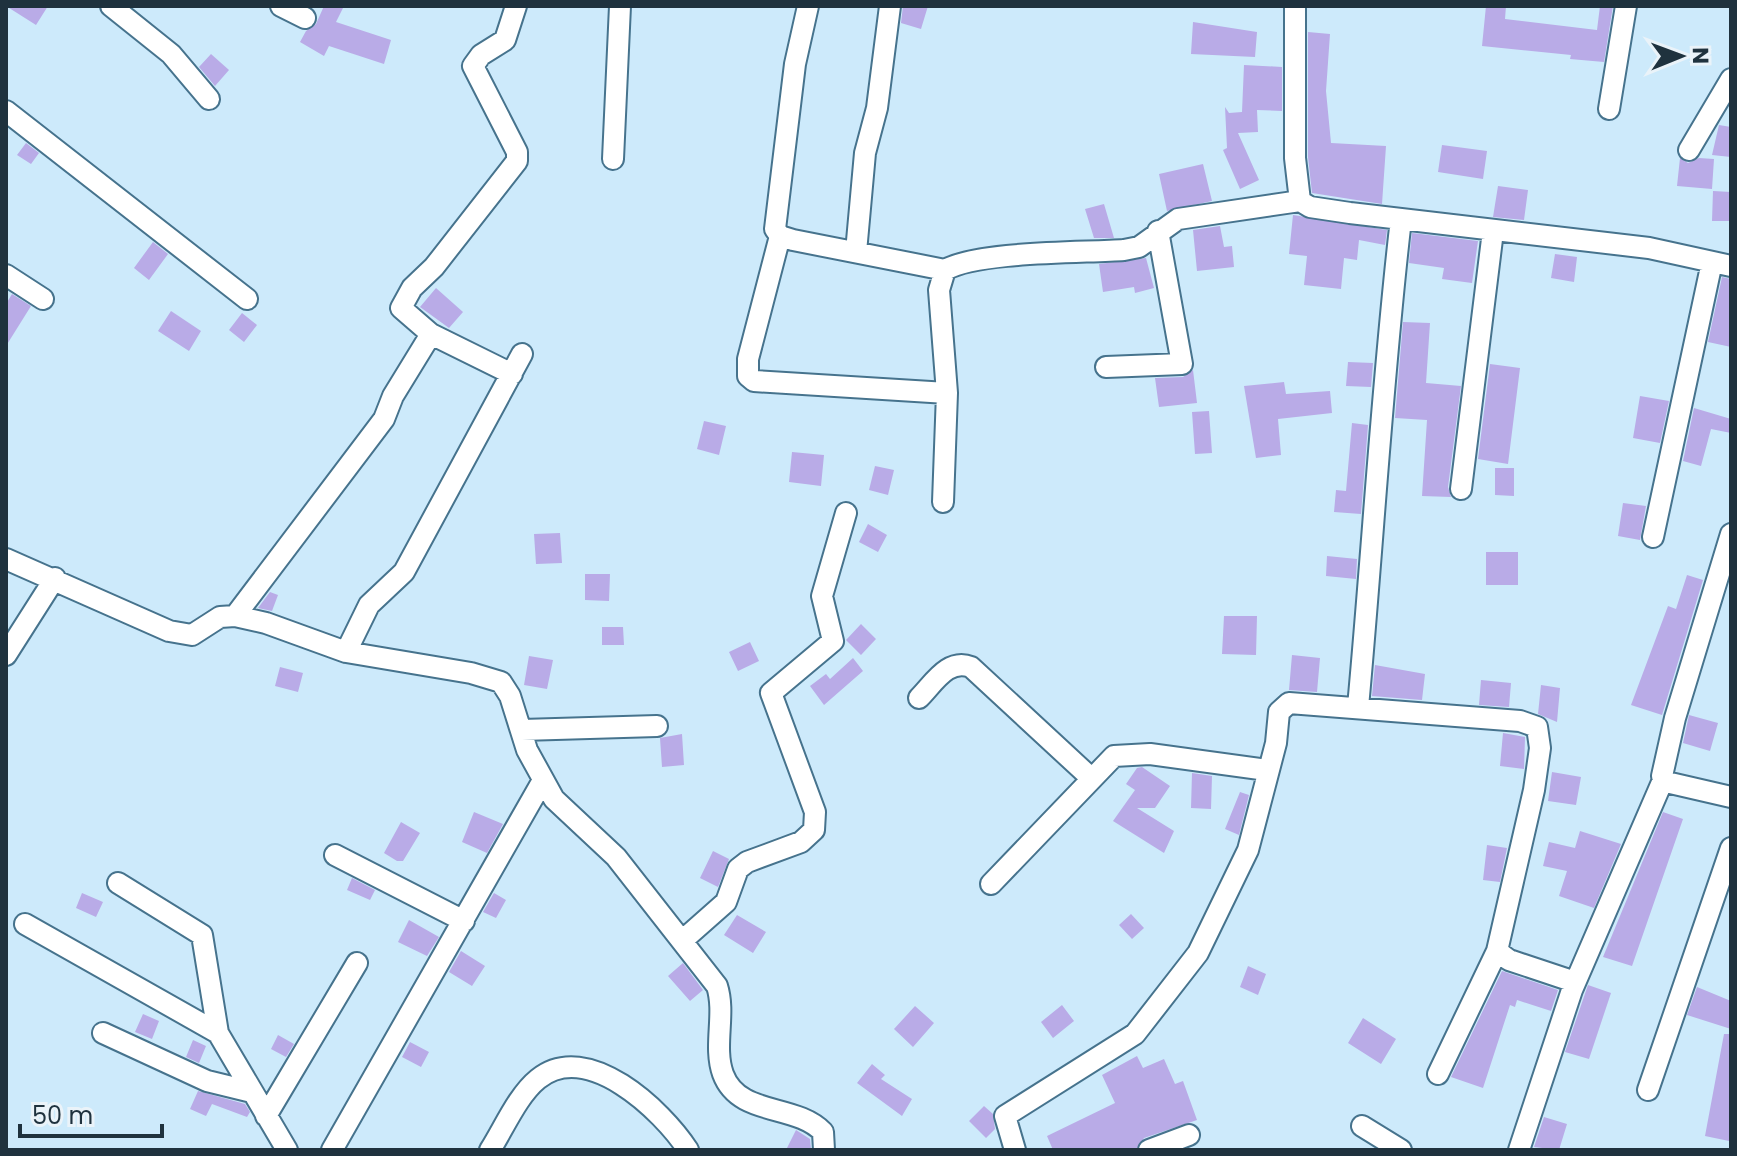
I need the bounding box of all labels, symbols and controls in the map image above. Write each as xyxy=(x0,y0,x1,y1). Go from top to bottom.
north arrow xyxy=(1641,16,1721,96)
text: N xyxy=(1685,47,1716,64)
scale bar xyxy=(20,1088,162,1138)
text: 50 m xyxy=(32,1099,93,1132)

